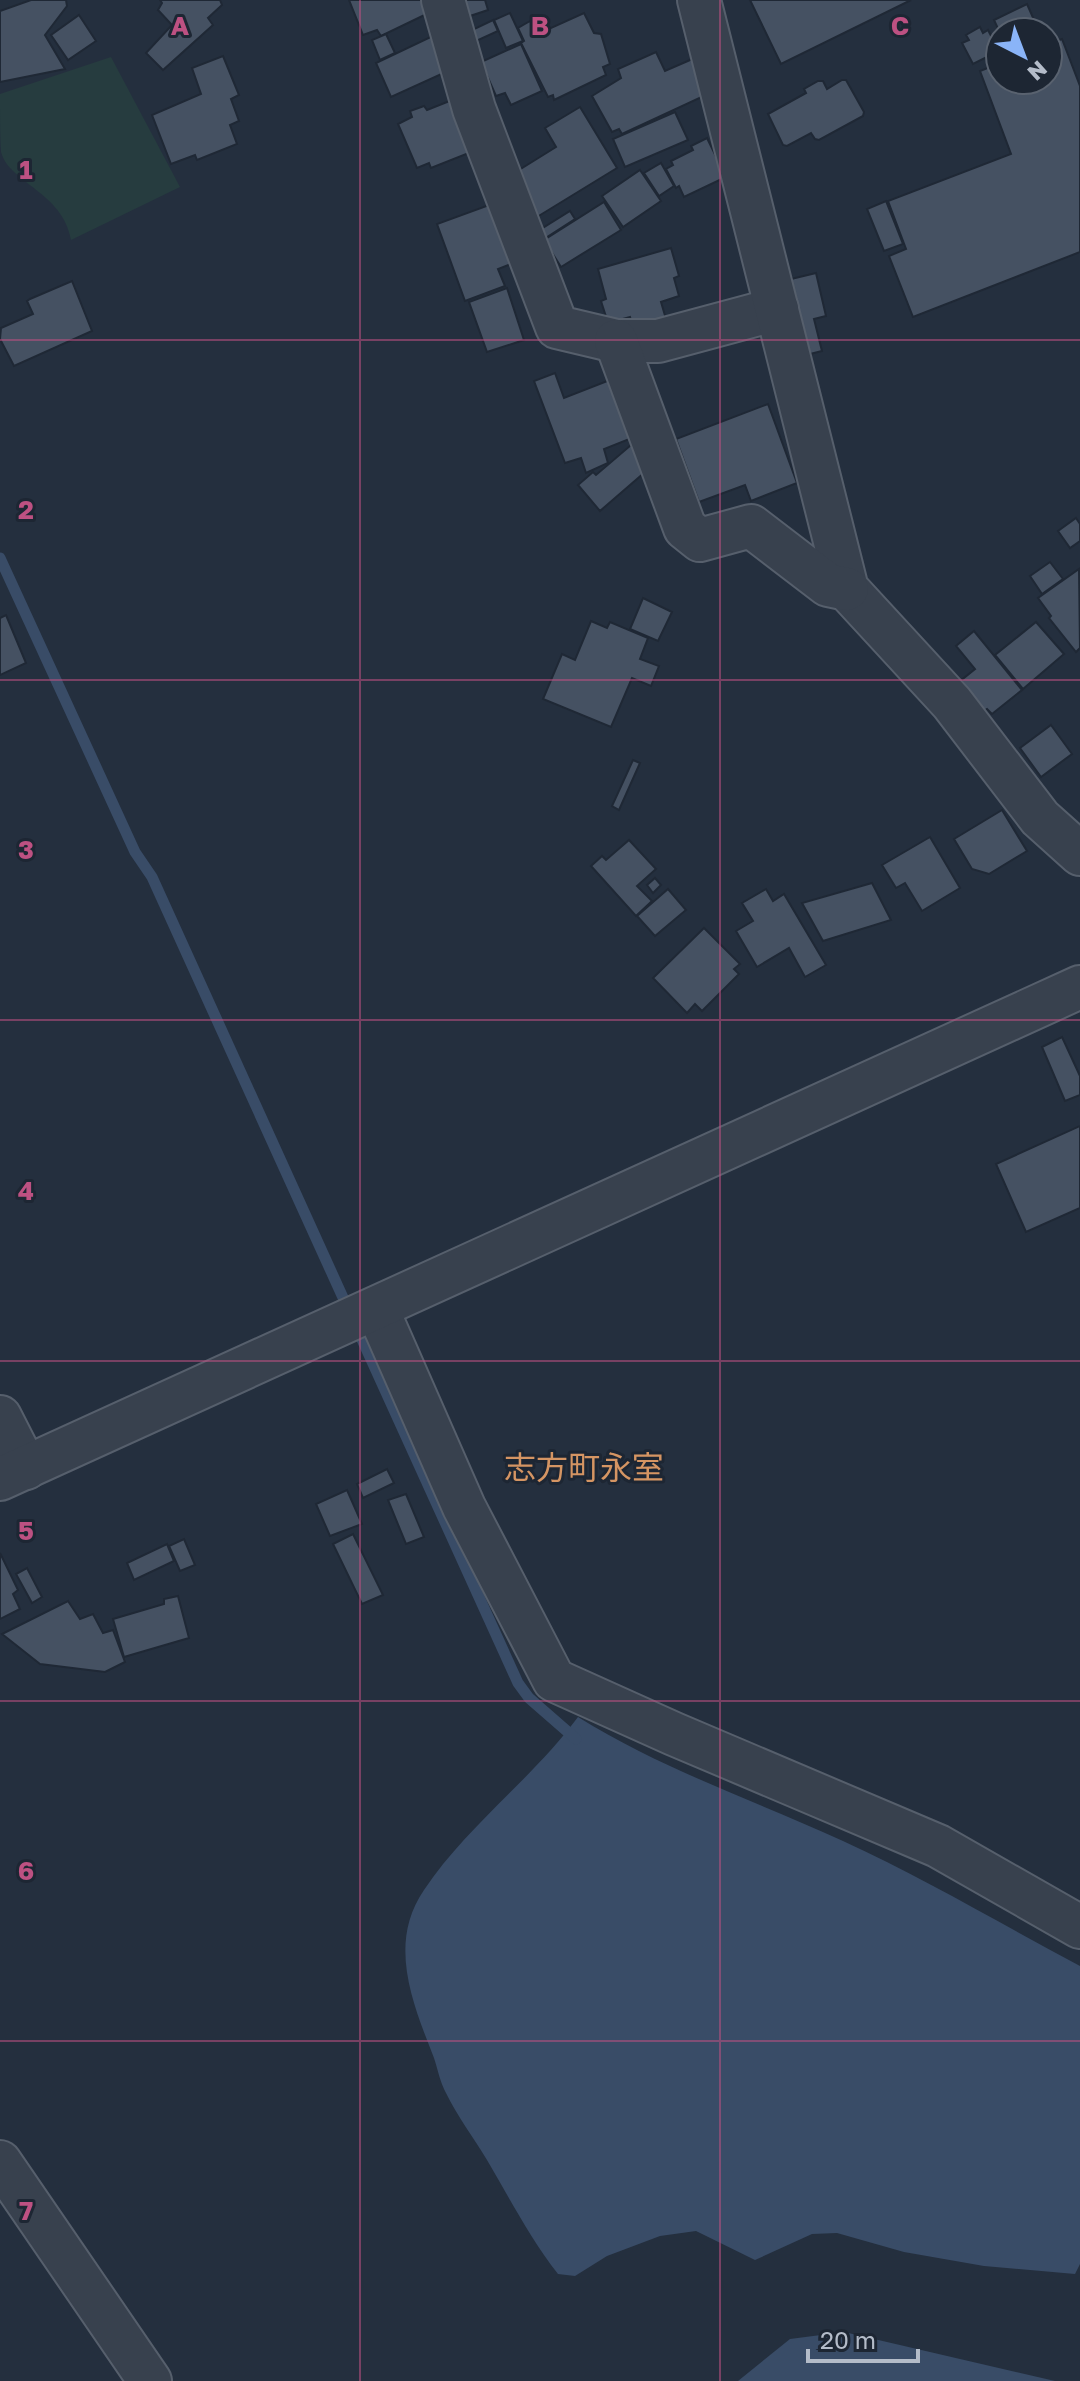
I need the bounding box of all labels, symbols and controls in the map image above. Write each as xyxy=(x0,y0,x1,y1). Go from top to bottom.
text: A xyxy=(171,10,190,41)
text: B xyxy=(531,10,549,41)
text: C xyxy=(891,10,909,41)
north arrow xyxy=(984,16,1064,96)
text: N xyxy=(1022,56,1053,87)
text: 1 xyxy=(19,154,33,185)
text: 2 xyxy=(18,494,34,525)
text: 3 xyxy=(18,834,34,865)
text: 4 xyxy=(18,1175,34,1206)
district label: 志方町永室 xyxy=(504,1448,664,1486)
text: 5 xyxy=(18,1515,34,1546)
text: 6 xyxy=(18,1855,34,1886)
text: 7 xyxy=(19,2195,33,2226)
scale bar xyxy=(808,2313,918,2363)
text: 20 m xyxy=(820,2325,876,2354)

